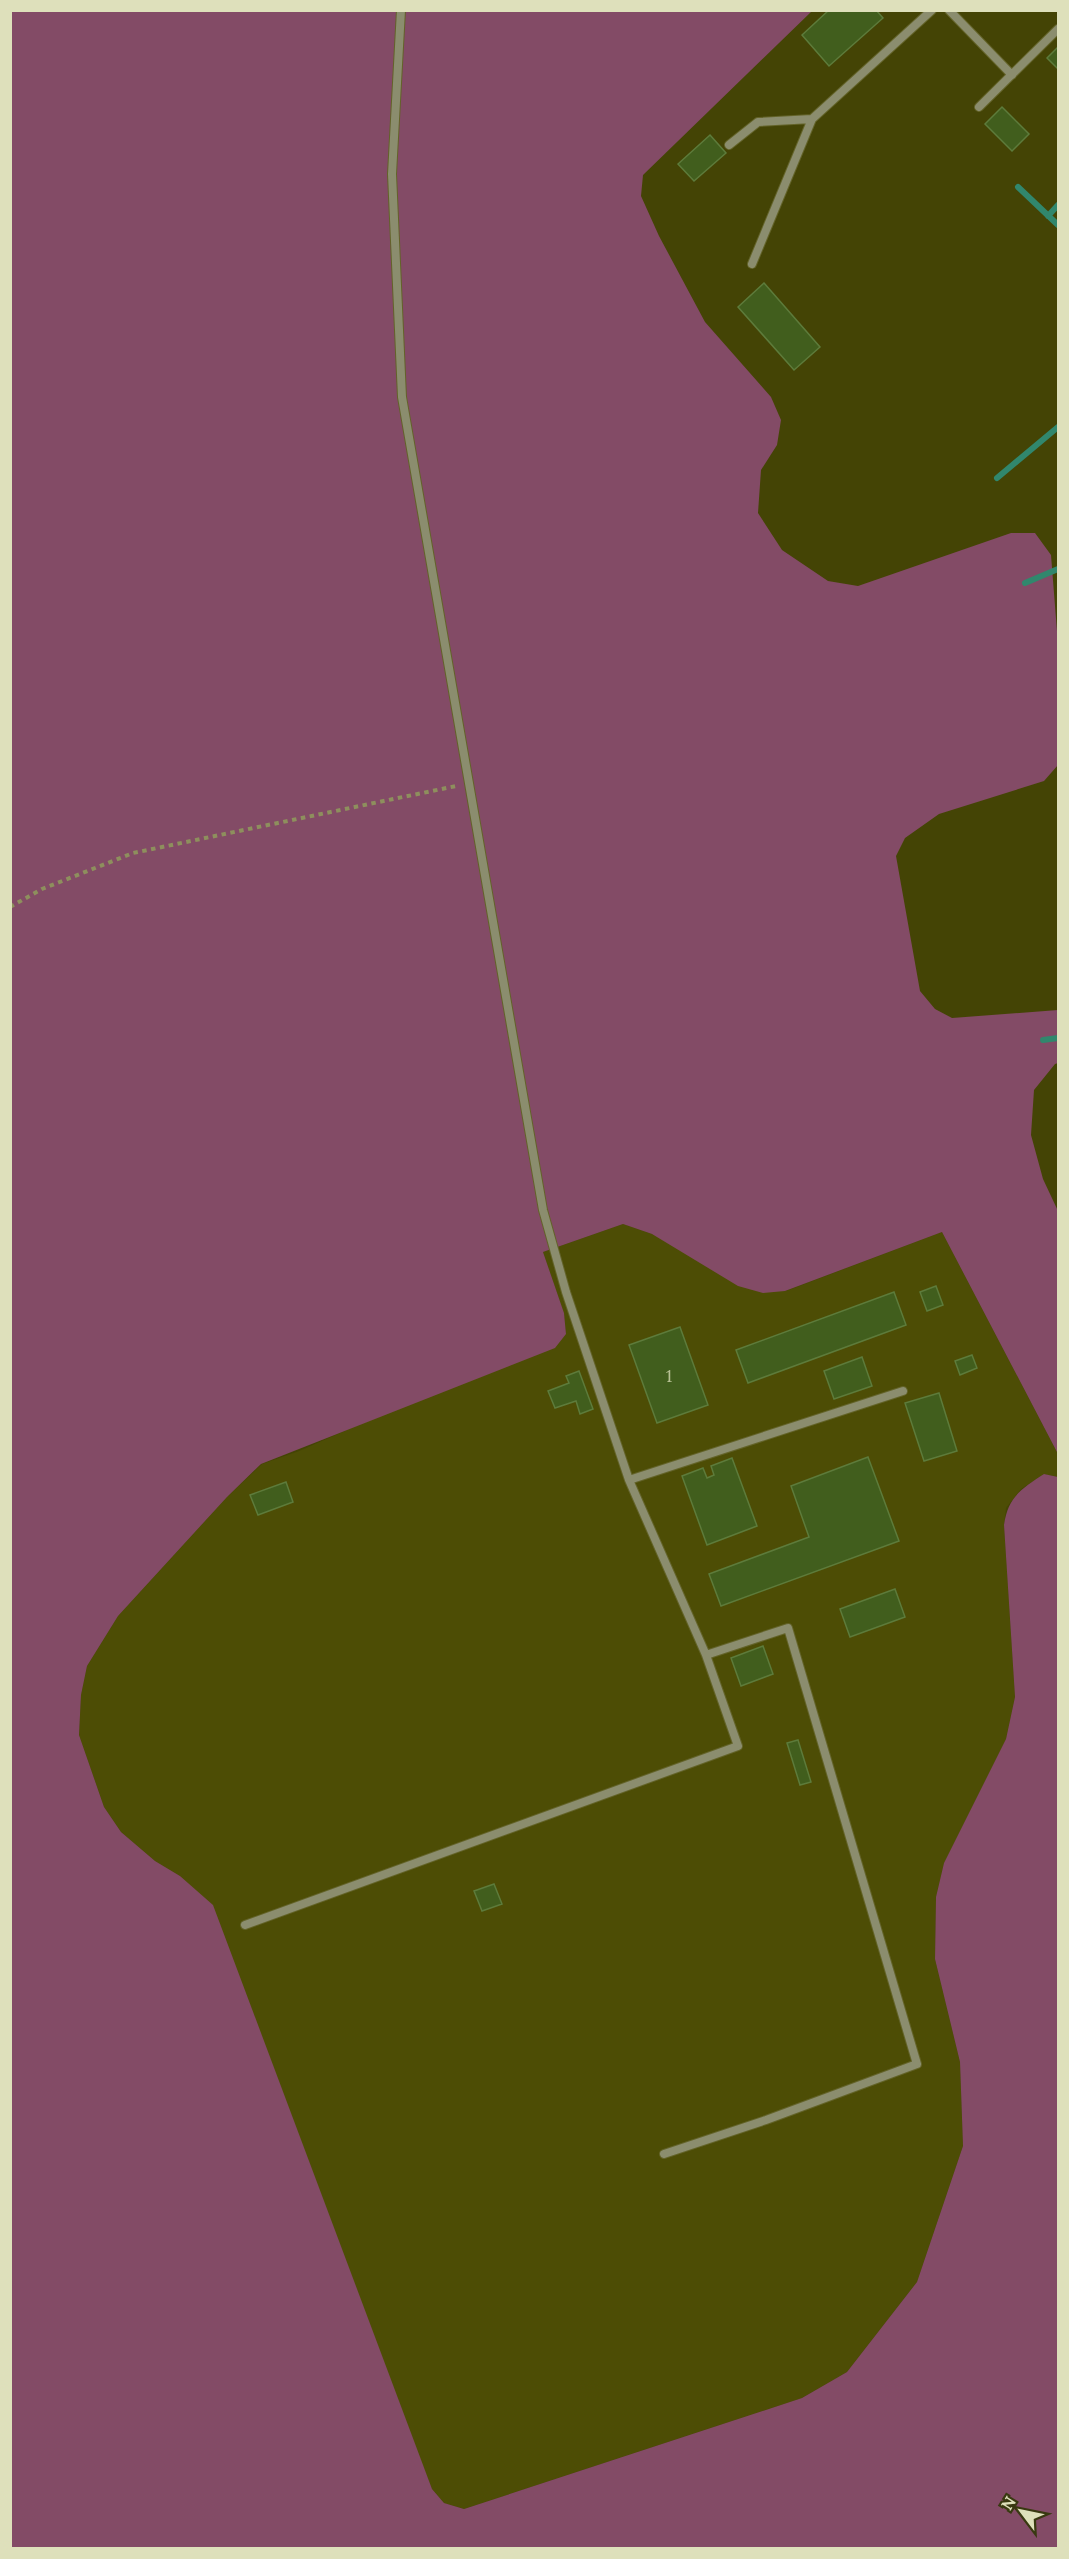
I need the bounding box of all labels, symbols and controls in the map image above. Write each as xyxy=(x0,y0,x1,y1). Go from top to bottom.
house number: 1 xyxy=(666,1364,672,1387)
north arrow xyxy=(991,2481,1051,2541)
text: N xyxy=(997,2493,1020,2514)

